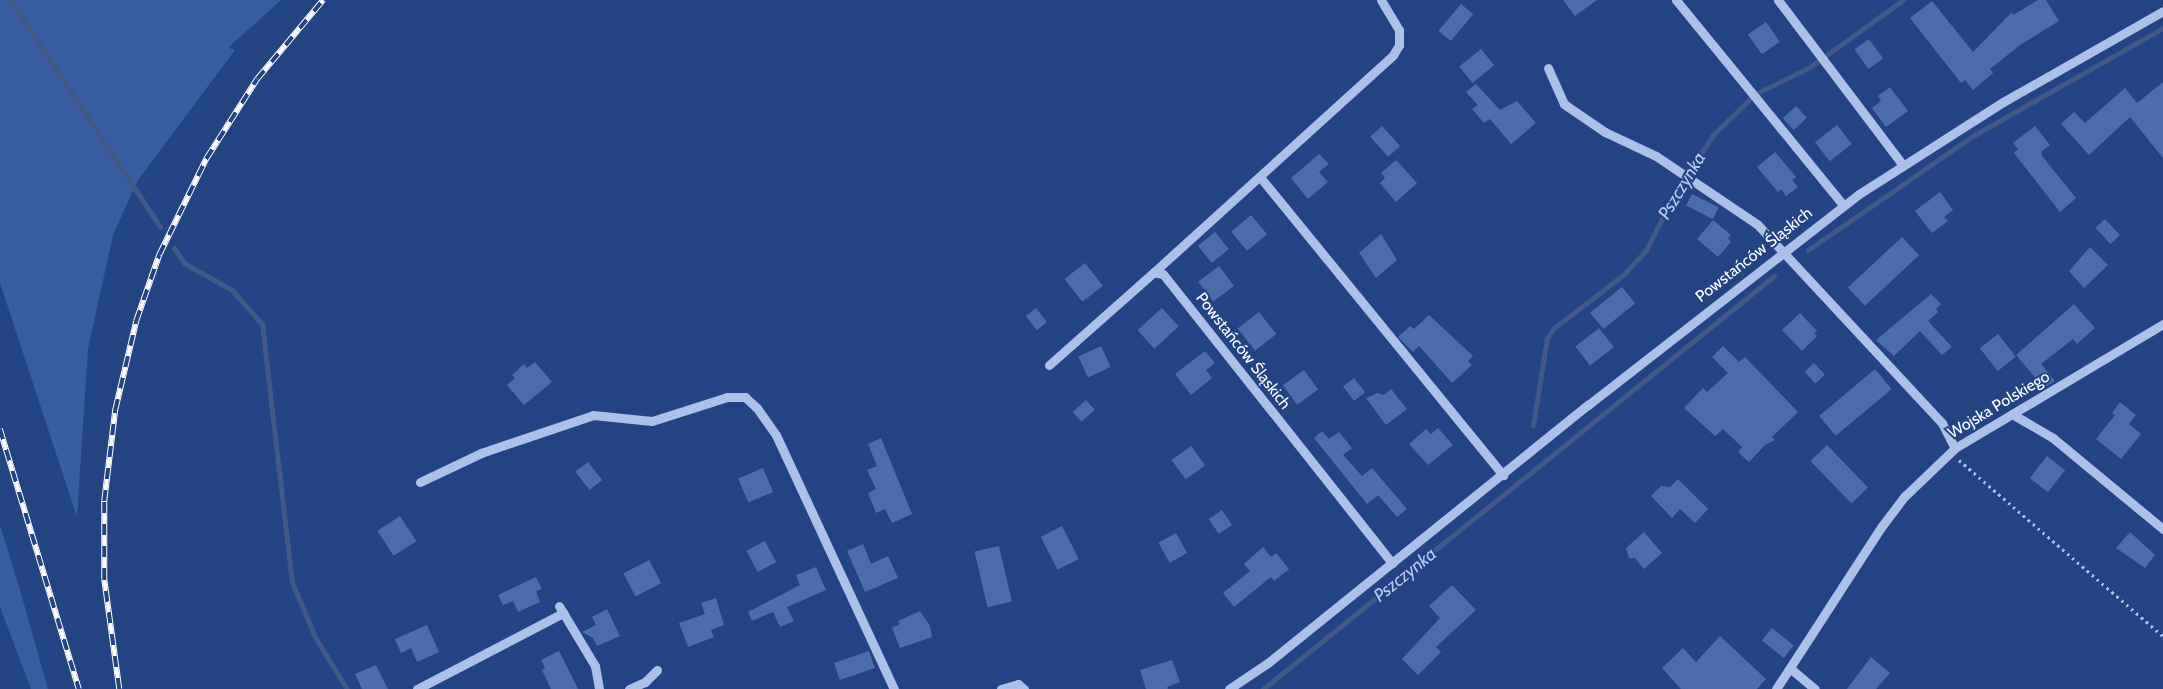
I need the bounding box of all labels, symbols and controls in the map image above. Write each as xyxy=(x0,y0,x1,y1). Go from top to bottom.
water label: Pszczynka xyxy=(1654,149,1710,223)
street label: Powstańców Śląskich xyxy=(1692,203,1816,307)
street label: Powstańców Śląskich xyxy=(1191,289,1295,413)
street label: Wojska Polskiego xyxy=(1945,367,2053,443)
water label: Pszczynka xyxy=(1369,543,1441,607)

